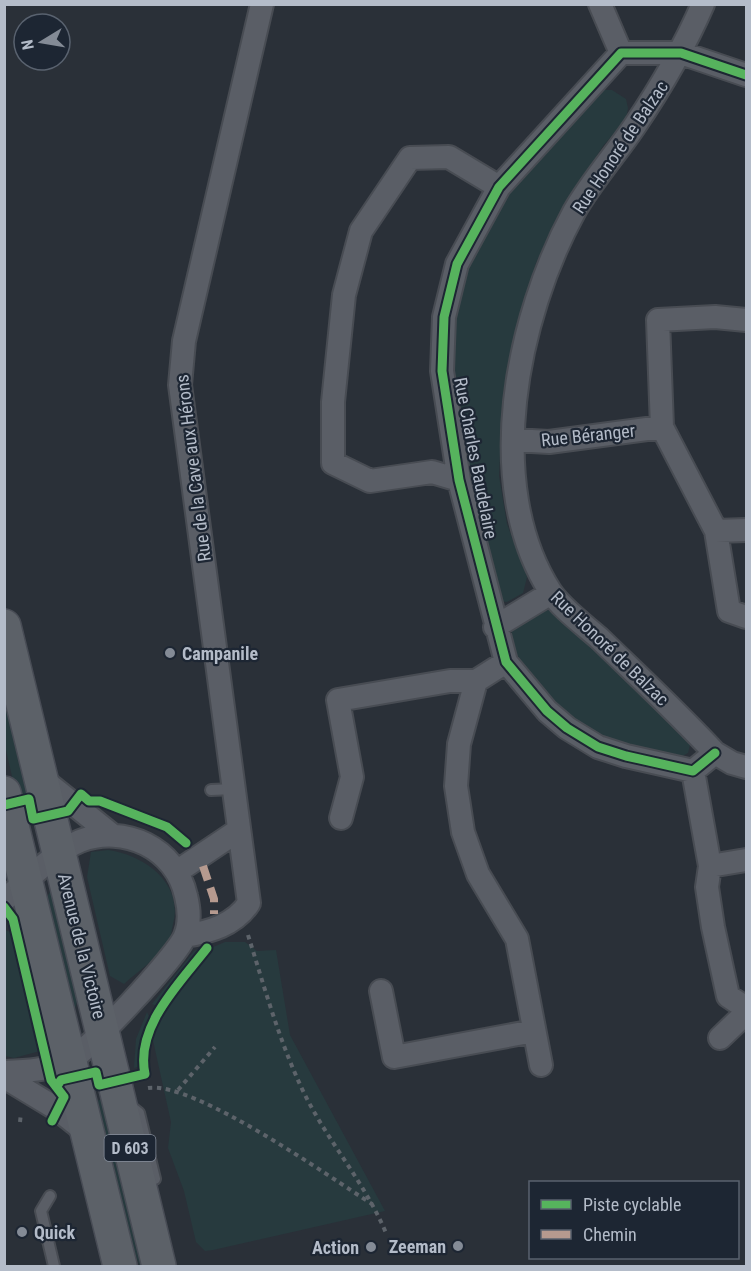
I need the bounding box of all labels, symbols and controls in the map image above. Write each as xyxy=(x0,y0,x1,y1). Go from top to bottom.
north arrow xyxy=(12,12,72,72)
text: N xyxy=(18,38,38,51)
street label: Rue Honoré de Balzac xyxy=(568,77,672,217)
street label: Rue de la Cave aux Hérons xyxy=(171,373,215,563)
street label: Rue Charles Baudelaire xyxy=(450,376,502,540)
street label: Rue Béranger xyxy=(540,420,637,450)
street label: Rue Honoré de Balzac xyxy=(547,586,673,710)
place label: Campanile xyxy=(182,643,258,664)
marker: Campanile xyxy=(163,646,177,660)
street label: Avenue de la Victoire xyxy=(54,871,110,1021)
road number: D 603 xyxy=(104,1135,156,1161)
legend xyxy=(529,1181,739,1259)
text: Piste cyclable xyxy=(583,1194,681,1215)
place label: Quick xyxy=(34,1222,76,1243)
text: Chemin xyxy=(583,1224,637,1245)
marker: Quick xyxy=(15,1225,29,1239)
place label: Zeeman xyxy=(389,1236,446,1257)
place label: Action xyxy=(312,1237,359,1258)
marker: Zeeman xyxy=(451,1239,465,1253)
marker: Action xyxy=(364,1240,378,1254)

